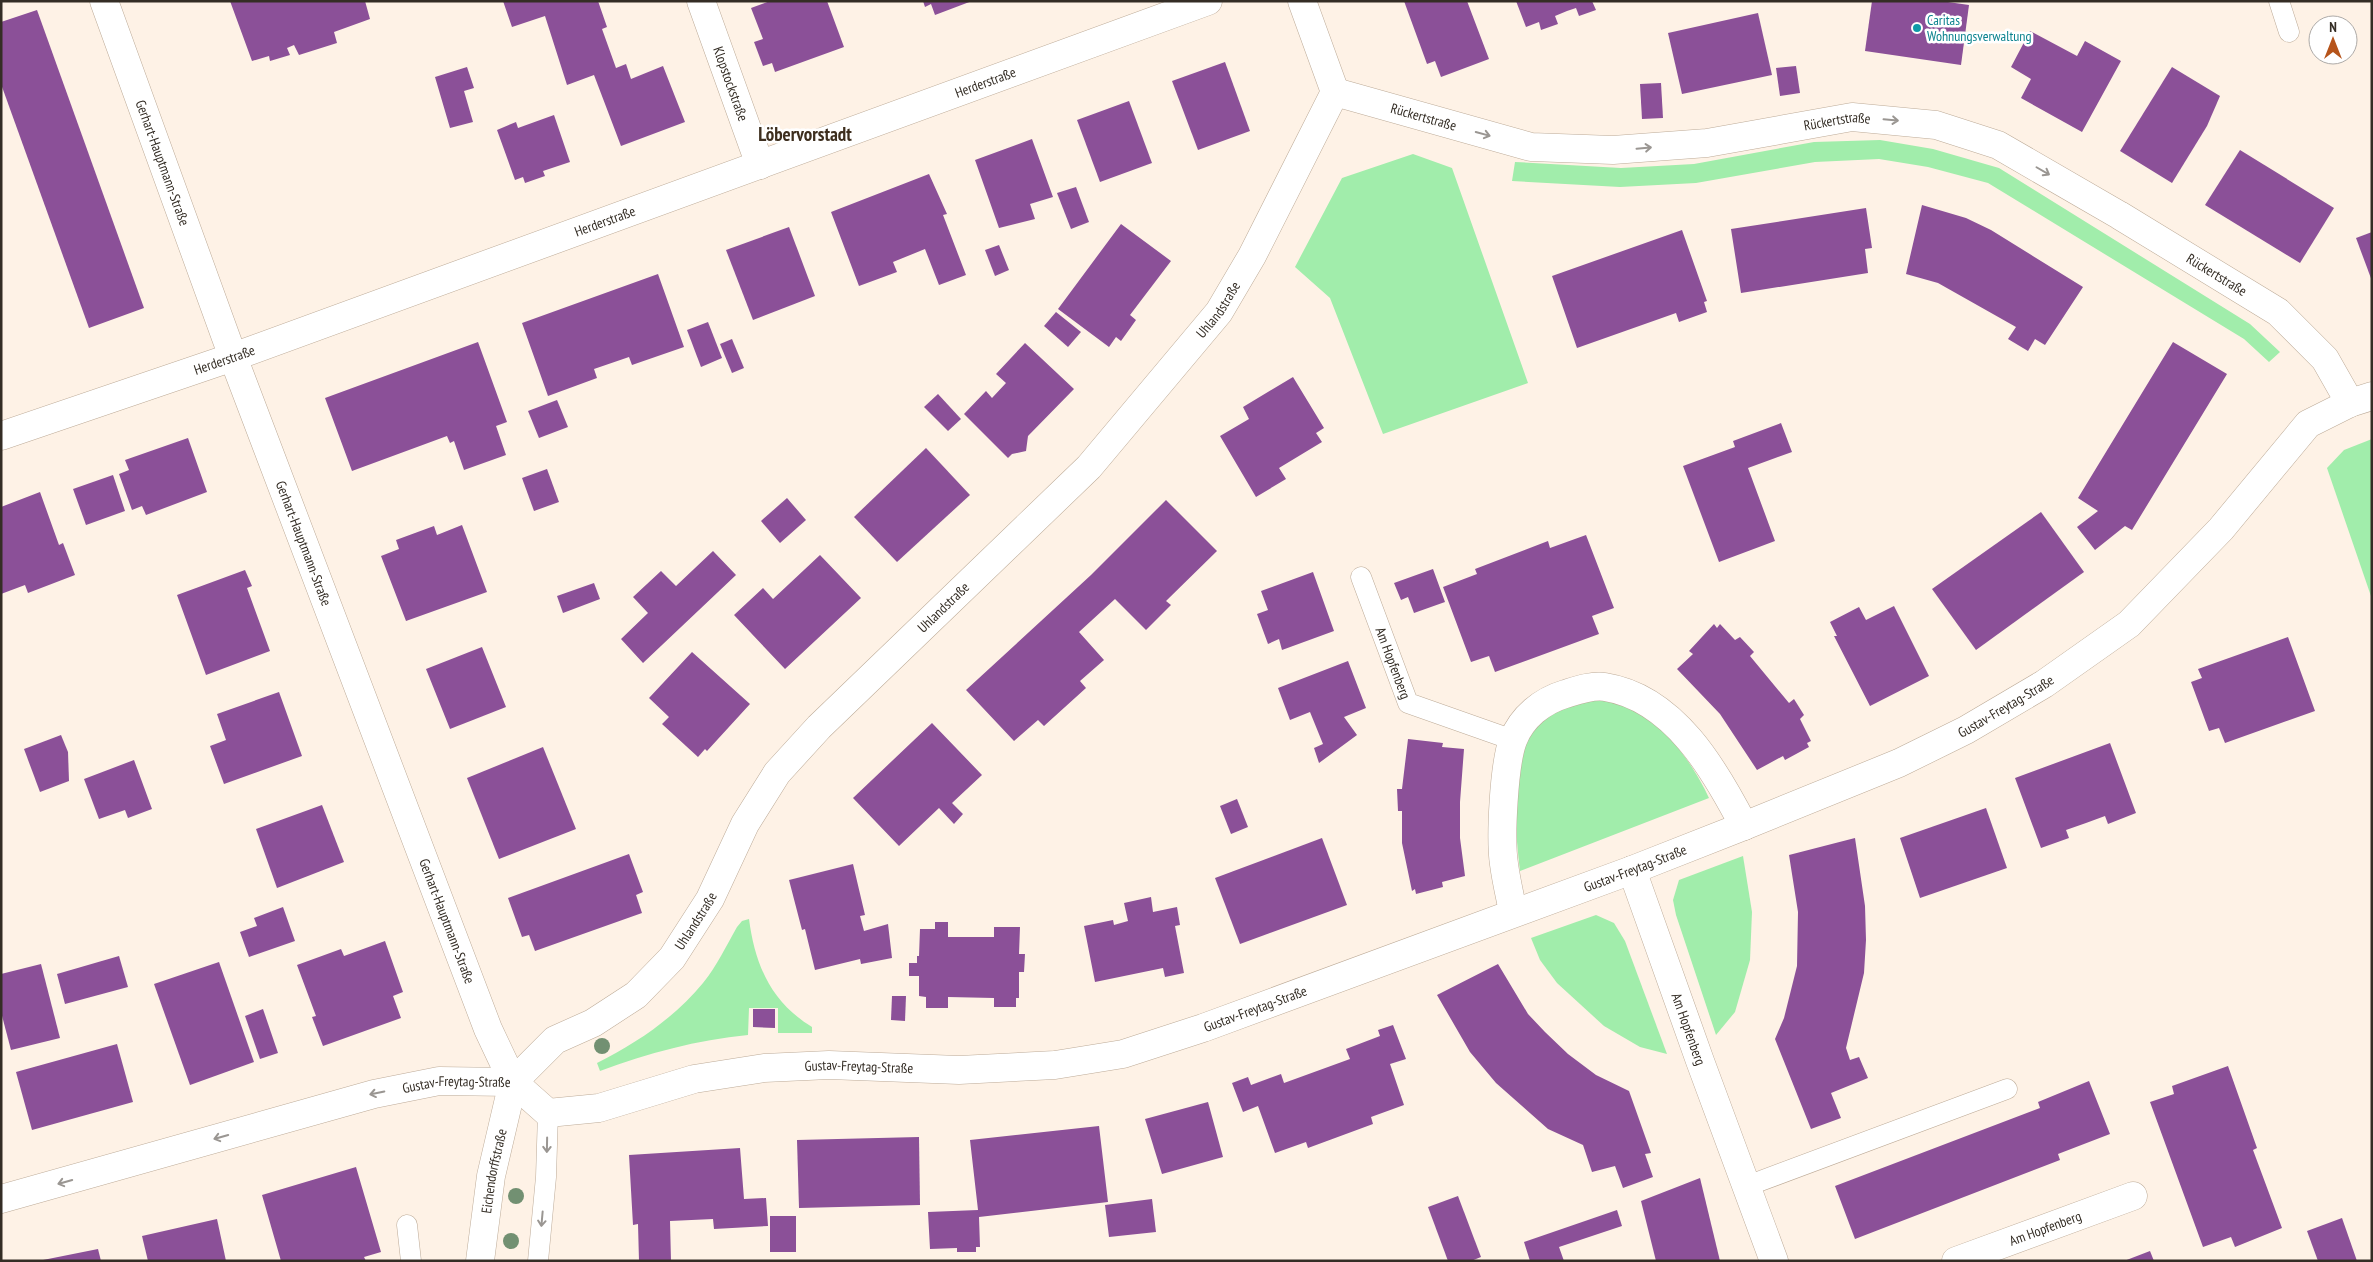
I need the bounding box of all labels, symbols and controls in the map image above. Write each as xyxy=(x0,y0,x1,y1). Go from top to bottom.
place label: Caritas Wohnungsverwaltung xyxy=(1927,11,2032,45)
north arrow xyxy=(2308,15,2358,65)
text: N xyxy=(2329,18,2337,36)
marker: Caritas Wohnungsverwaltung xyxy=(1911,22,1923,34)
street label: Klopstockstraße xyxy=(709,44,753,124)
street label: Herderstraße xyxy=(952,63,1018,102)
street label: Gerhart-Hauptmann-Straße xyxy=(132,97,194,228)
street label: Rückertstraße xyxy=(1389,99,1459,135)
street label: Rückertstraße xyxy=(1802,108,1872,135)
one-way arrow xyxy=(1883,115,1899,125)
district label: Löbervorstadt xyxy=(758,122,852,146)
one-way arrow xyxy=(1475,130,1491,139)
one-way arrow xyxy=(1636,143,1652,153)
one-way arrow xyxy=(2036,166,2050,176)
street label: Herderstraße xyxy=(572,202,638,241)
street label: Rückertstraße xyxy=(2183,249,2250,300)
street label: Uhlandstraße xyxy=(1192,278,1244,342)
street label: Herderstraße xyxy=(191,341,258,379)
street label: Gerhart-Hauptmann-Straße xyxy=(272,478,336,609)
street label: Uhlandstraße xyxy=(914,578,973,636)
street label: Am Hopfenberg xyxy=(1372,625,1415,702)
street label: Gustav-Freytag-Straße xyxy=(1955,671,2058,742)
street label: Gustav-Freytag-Straße xyxy=(1581,840,1689,896)
street label: Gerhart-Hauptmann-Straße xyxy=(415,856,479,986)
street label: Uhlandstraße xyxy=(671,889,721,953)
street label: Gustav-Freytag-Straße xyxy=(1201,981,1310,1036)
street label: Am Hopfenberg xyxy=(1668,991,1710,1068)
street label: Gustav-Freytag-Straße xyxy=(804,1056,914,1077)
street label: Gustav-Freytag-Straße xyxy=(401,1072,511,1097)
one-way arrow xyxy=(370,1089,386,1098)
street label: Eichendorffstraße xyxy=(477,1127,511,1215)
one-way arrow xyxy=(213,1133,229,1143)
one-way arrow xyxy=(542,1136,552,1153)
one-way arrow xyxy=(57,1178,73,1187)
street label: Am Hopfenberg xyxy=(2007,1207,2084,1250)
one-way arrow xyxy=(537,1211,547,1227)

